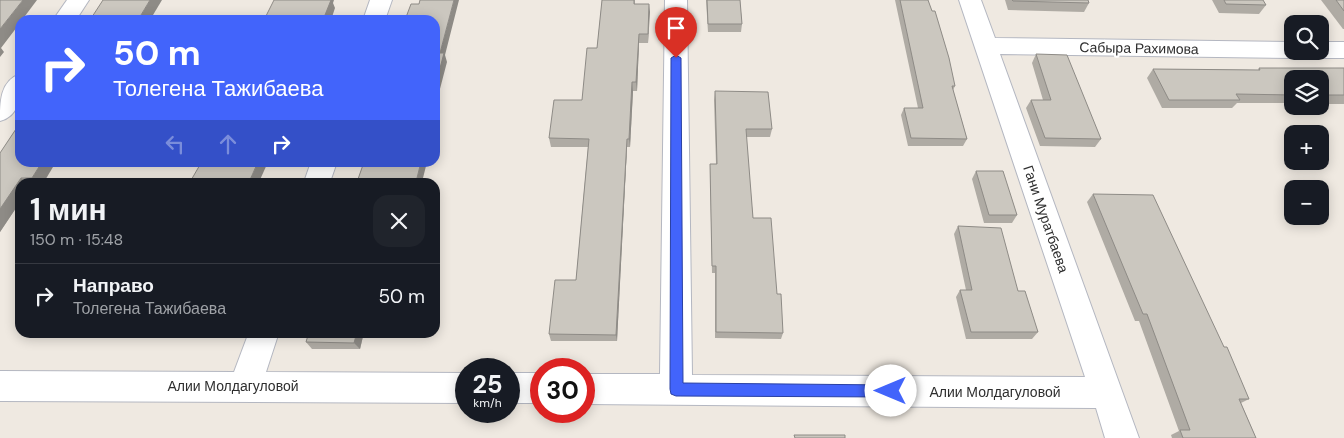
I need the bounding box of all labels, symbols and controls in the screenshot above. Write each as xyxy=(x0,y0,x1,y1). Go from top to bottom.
pin xyxy=(655,7,697,58)
icon: arrive xyxy=(662,14,690,42)
map controls xyxy=(1284,15,1329,225)
button: search xyxy=(1284,15,1329,60)
text: 50 m xyxy=(113,30,201,76)
icon: right xyxy=(30,35,95,100)
street label: Сабыра Рахимова xyxy=(1079,38,1199,58)
button: layers xyxy=(1284,70,1329,115)
text: Толегена Тажибаева xyxy=(113,74,324,103)
button: + xyxy=(1284,125,1329,170)
icon: left xyxy=(161,130,189,158)
icon: ahead xyxy=(214,130,242,158)
icon: right xyxy=(267,130,295,158)
street label: Гани Муратбаева xyxy=(1019,163,1073,275)
button: − xyxy=(1284,180,1329,225)
text: 1 мин xyxy=(30,190,107,229)
button: close xyxy=(373,195,425,247)
text: 150 m · 15:48 xyxy=(30,229,123,250)
text: Направо xyxy=(73,273,154,298)
icon: right xyxy=(30,282,58,310)
text: 50 m xyxy=(378,284,425,309)
text: Толегена Тажибаева xyxy=(73,298,226,319)
speed limit sign: 30 xyxy=(530,358,595,423)
position arrow xyxy=(864,364,916,416)
text: 25 xyxy=(473,368,502,401)
street label: Алии Молдагуловой xyxy=(167,377,299,395)
street label: Алии Молдагуловой xyxy=(929,383,1061,401)
text: km/h xyxy=(473,395,502,411)

